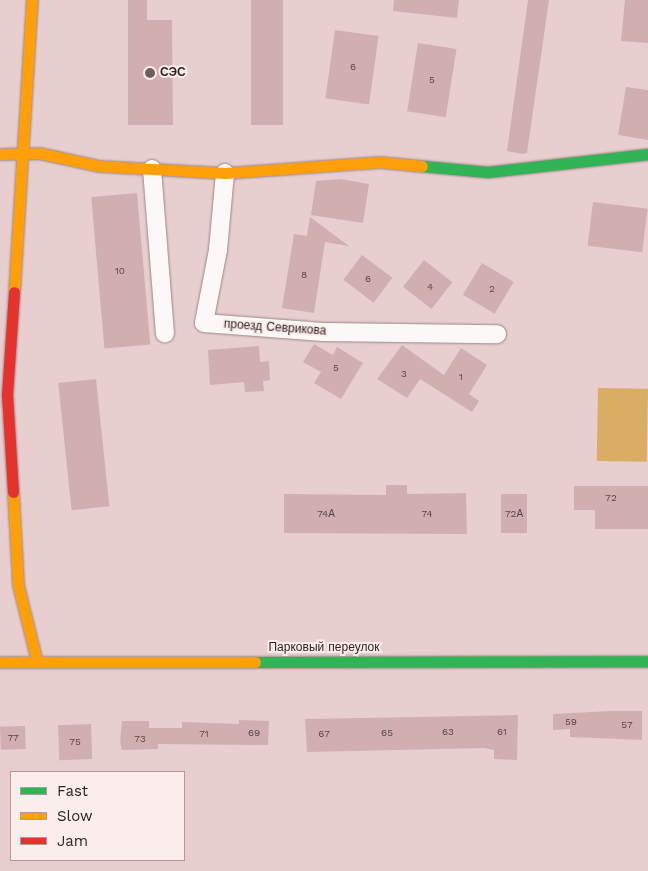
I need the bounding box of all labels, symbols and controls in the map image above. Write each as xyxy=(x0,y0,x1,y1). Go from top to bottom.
house number: 6 xyxy=(350,61,356,73)
place label: СЭС xyxy=(160,66,186,80)
marker: СЭС xyxy=(144,67,156,79)
house number: 5 xyxy=(429,74,435,86)
house number: 10 xyxy=(115,265,125,277)
house number: 8 xyxy=(301,269,307,281)
house number: 6 xyxy=(365,273,371,285)
house number: 4 xyxy=(427,281,433,293)
house number: 2 xyxy=(489,283,495,295)
street label: проезд Севрикова xyxy=(223,317,327,339)
house number: 5 xyxy=(333,362,339,374)
house number: 3 xyxy=(401,368,407,380)
house number: 1 xyxy=(459,371,463,383)
house number: 72 xyxy=(605,492,617,504)
house number: 74А xyxy=(317,508,335,520)
house number: 74 xyxy=(421,508,433,520)
house number: 72А xyxy=(505,508,523,520)
street label: Парковый переулок xyxy=(268,641,380,655)
house number: 59 xyxy=(565,716,577,728)
house number: 57 xyxy=(621,719,633,731)
house number: 63 xyxy=(442,726,454,738)
house number: 61 xyxy=(497,726,507,738)
house number: 69 xyxy=(248,727,260,739)
house number: 65 xyxy=(381,727,393,739)
house number: 71 xyxy=(199,728,209,740)
house number: 67 xyxy=(318,728,330,740)
house number: 77 xyxy=(7,732,19,744)
house number: 73 xyxy=(134,733,146,745)
house number: 75 xyxy=(69,736,81,748)
legend xyxy=(10,771,185,861)
text: Fast xyxy=(57,782,88,800)
text: Slow xyxy=(57,807,93,825)
text: Jam xyxy=(57,832,88,850)

